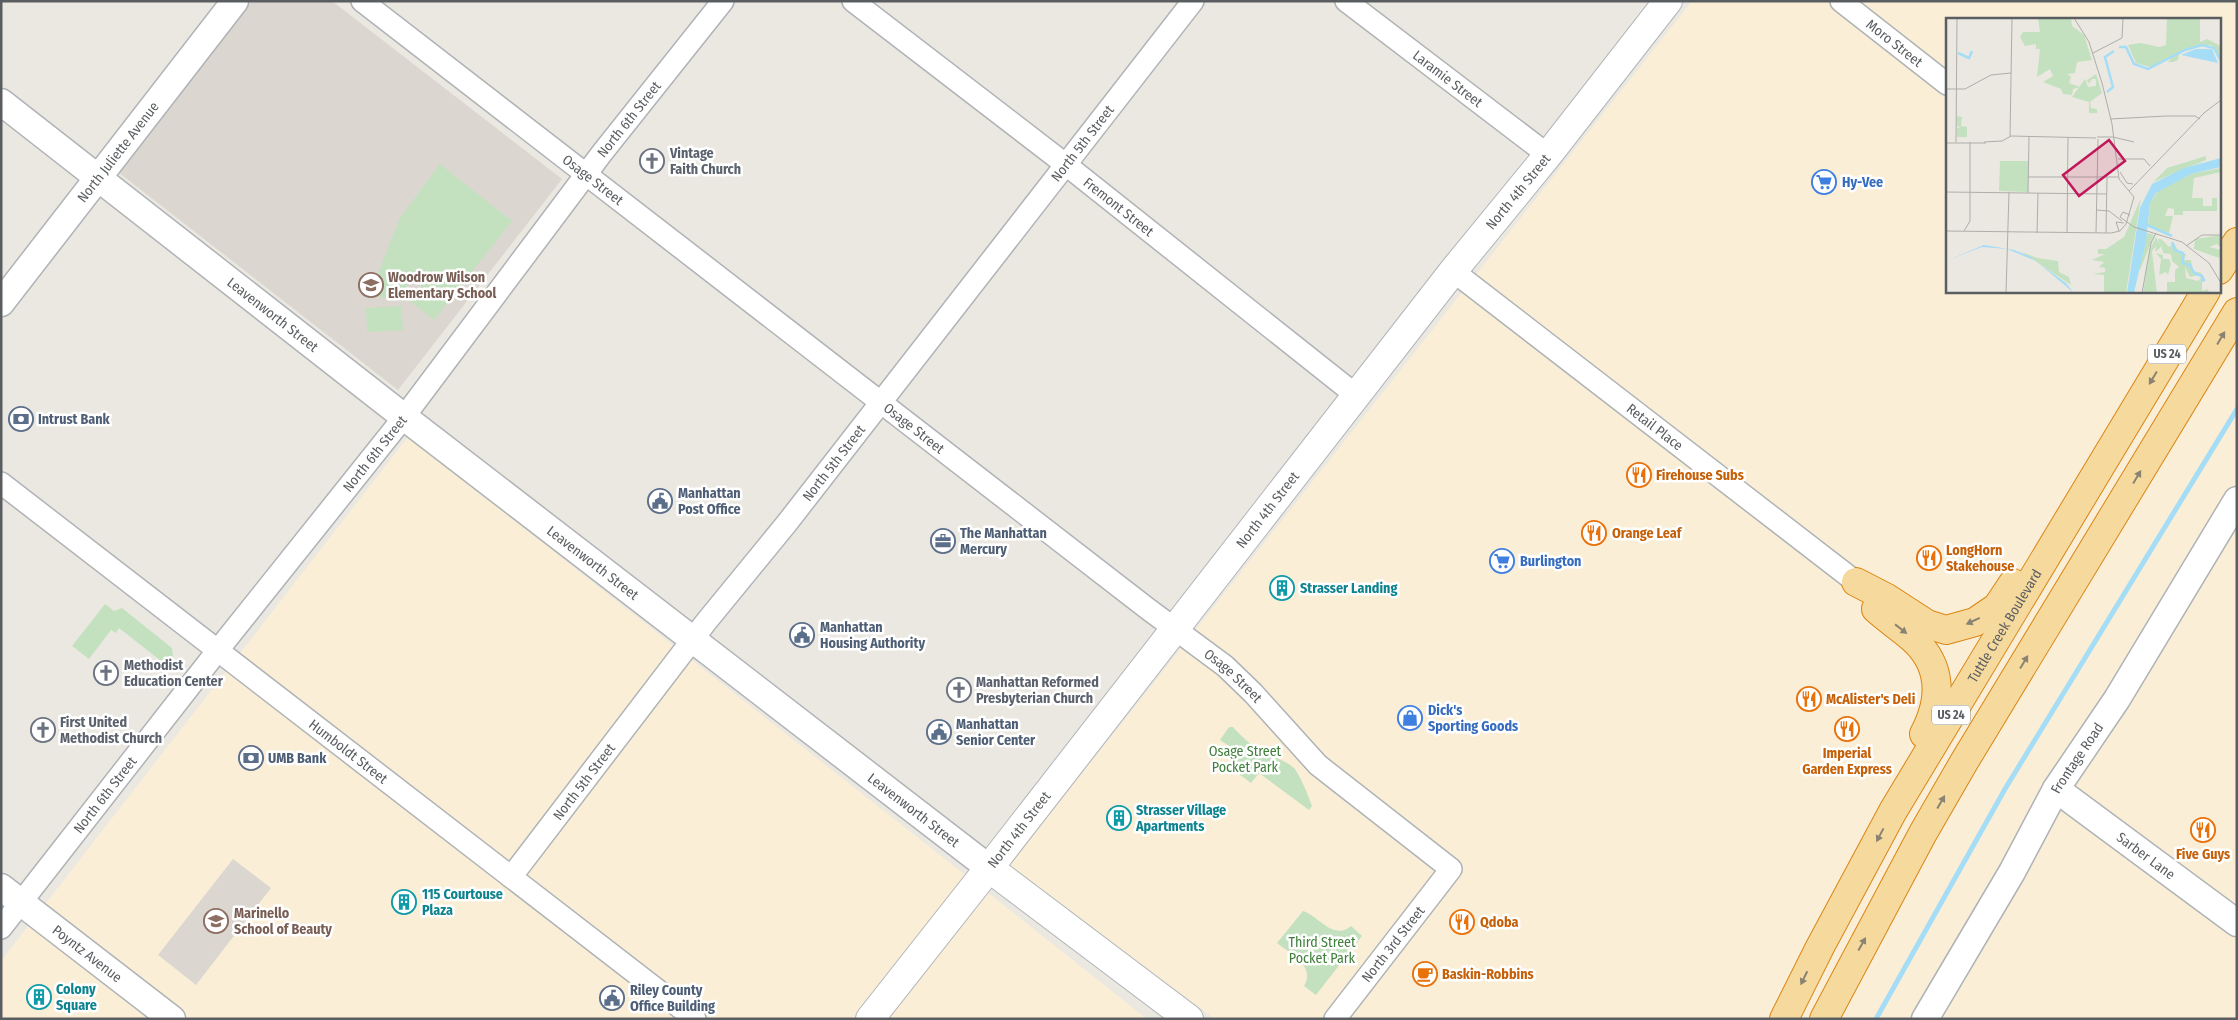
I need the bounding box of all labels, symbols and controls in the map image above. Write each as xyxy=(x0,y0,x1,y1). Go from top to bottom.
street label: Moro Street xyxy=(1863,16,1926,71)
inset map xyxy=(1946,18,2220,292)
street label: Laramie Street xyxy=(1409,47,1486,111)
street label: North 6th Street xyxy=(594,78,665,161)
street label: North Juliette Avenue xyxy=(74,99,163,206)
street label: North 5th Street xyxy=(1048,102,1118,185)
place label: Vintage Faith Church xyxy=(669,145,741,178)
church icon: Vintage Faith Church xyxy=(639,148,665,174)
street label: North 4th Street xyxy=(1483,150,1555,233)
street label: Osage Street xyxy=(559,151,627,209)
supermarket icon: Hy-Vee xyxy=(1811,169,1837,195)
street label: Fremont Street xyxy=(1080,174,1157,240)
place label: Hy-Vee xyxy=(1842,174,1883,191)
place label: Woodrow Wilson Elementary School xyxy=(388,269,497,302)
school or university icon: Woodrow Wilson Elementary School xyxy=(358,272,384,298)
street label: Leavenworth Street xyxy=(224,274,322,356)
one-way arrow xyxy=(2216,332,2225,345)
road number: US 24 xyxy=(2148,344,2186,364)
one-way arrow xyxy=(2148,371,2158,384)
street label: Osage Street xyxy=(880,400,948,458)
street label: Retail Place xyxy=(1623,400,1686,454)
bank icon: Intrust Bank xyxy=(8,406,34,432)
place label: Intrust Bank xyxy=(38,411,111,428)
street label: North 6th Street xyxy=(340,412,411,495)
street label: North 5th Street xyxy=(799,421,869,505)
restaurant icon: Firehouse Subs xyxy=(1626,462,1652,488)
place label: Firehouse Subs xyxy=(1656,467,1744,484)
street label: North 4th Street xyxy=(1233,468,1303,552)
one-way arrow xyxy=(2132,471,2141,484)
place label: Manhattan Post Office xyxy=(678,485,741,518)
public building icon: Manhattan Post Office xyxy=(647,488,673,514)
restaurant icon: Orange Leaf xyxy=(1581,520,1607,546)
street label: Leavenworth Street xyxy=(543,522,642,604)
place label: The Manhattan Mercury xyxy=(960,525,1047,558)
place label: Orange Leaf xyxy=(1612,525,1683,542)
office icon: The Manhattan Mercury xyxy=(930,528,956,554)
place label: LongHorn Stakehouse xyxy=(1946,542,2014,575)
restaurant icon: LongHorn Stakehouse xyxy=(1916,545,1942,571)
supermarket icon: Burlington xyxy=(1489,548,1515,574)
place label: Burlington xyxy=(1520,553,1581,570)
street label: Tuttle Creek Boulevard xyxy=(1964,566,2045,686)
building icon: Strasser Landing xyxy=(1269,575,1295,601)
place label: Strasser Landing xyxy=(1300,580,1397,597)
one-way arrow xyxy=(1966,617,1981,625)
place label: Manhattan Housing Authority xyxy=(820,619,925,652)
public building icon: Manhattan Housing Authority xyxy=(789,622,815,648)
one-way arrow xyxy=(1895,624,1908,635)
street label: Osage Street xyxy=(1201,645,1266,707)
one-way arrow xyxy=(2019,656,2028,669)
place label: Methodist Education Center xyxy=(124,657,224,690)
church icon: Methodist Education Center xyxy=(93,660,119,686)
place label: Manhattan Reformed Presbyterian Church xyxy=(976,674,1099,707)
church icon: Manhattan Reformed Presbyterian Church xyxy=(946,677,972,703)
restaurant icon: McAlister's Deli xyxy=(1796,686,1822,712)
place label: McAlister's Deli xyxy=(1826,691,1916,708)
place label: Dick's Sporting Goods xyxy=(1428,702,1518,735)
shop icon: Dick's Sporting Goods xyxy=(1397,705,1423,731)
road number: US 24 xyxy=(1932,706,1970,724)
place label: First United Methodist Church xyxy=(60,714,162,747)
street label: Humboldt Street xyxy=(305,716,391,788)
place label: Manhattan Senior Center xyxy=(956,716,1036,749)
restaurant icon: Imperial Garden Express xyxy=(1834,716,1860,742)
church icon: First United Methodist Church xyxy=(30,717,56,743)
public building icon: Manhattan Senior Center xyxy=(926,719,952,745)
street label: Frontage Road xyxy=(2047,720,2107,796)
street label: North 5th Street xyxy=(550,740,619,824)
park label: Osage Street Pocket Park xyxy=(1209,743,1282,776)
bank icon: UMB Bank xyxy=(238,745,264,771)
place label: Imperial Garden Express xyxy=(1802,745,1892,778)
place label: UMB Bank xyxy=(268,750,327,767)
street label: North 6th Street xyxy=(70,753,141,837)
street label: Leavenworth Street xyxy=(864,770,963,851)
street label: North 4th Street xyxy=(984,788,1055,872)
one-way arrow xyxy=(1937,795,1945,810)
place label: Strasser Village Apartments xyxy=(1135,802,1226,835)
building icon: Strasser Village Apartments xyxy=(1106,805,1132,831)
restaurant icon: Five Guys xyxy=(2190,817,2216,843)
one-way arrow xyxy=(1876,827,1884,842)
street label: Sarber Lane xyxy=(2113,829,2178,883)
place label: Five Guys xyxy=(2176,846,2230,863)
place label: 115 Courtouse Plaza xyxy=(422,886,503,919)
building icon: 115 Courtouse Plaza xyxy=(391,889,417,915)
street label: North 3rd Street xyxy=(1358,902,1429,986)
place label: Marinello School of Beauty xyxy=(234,905,332,938)
school or university icon: Marinello School of Beauty xyxy=(203,908,229,934)
restaurant icon: Qdoba xyxy=(1449,909,1475,935)
place label: Qdoba xyxy=(1480,914,1518,931)
street label: Poyntz Avenue xyxy=(49,922,125,986)
park label: Third Street Pocket Park xyxy=(1288,934,1356,967)
one-way arrow xyxy=(1858,938,1867,951)
cafe icon: Baskin-Robbins xyxy=(1412,961,1438,987)
place label: Baskin-Robbins xyxy=(1442,966,1534,983)
one-way arrow xyxy=(1800,971,1808,985)
place label: Colony Square xyxy=(56,981,97,1014)
place label: Riley County Office Building xyxy=(630,982,715,1015)
building icon: Colony Square xyxy=(26,984,52,1010)
public building icon: Riley County Office Building xyxy=(599,985,625,1011)

